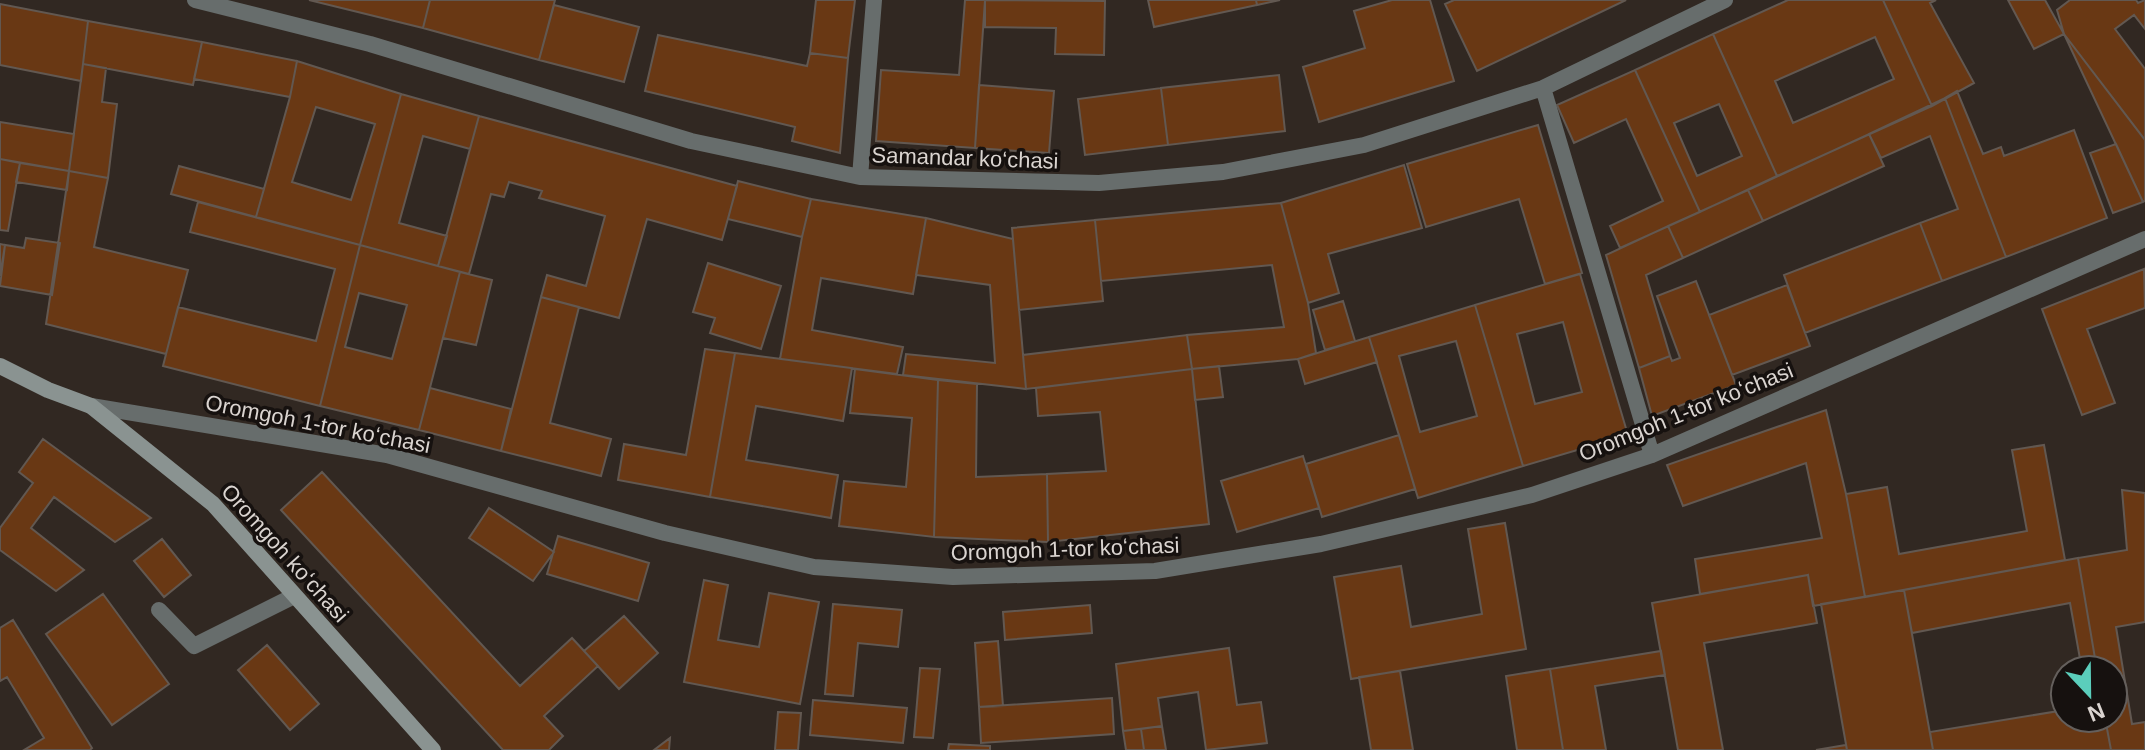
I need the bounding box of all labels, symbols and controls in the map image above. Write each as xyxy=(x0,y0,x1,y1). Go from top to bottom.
street label: Samandar ko‘chasi xyxy=(871,142,1059,174)
street label: Oromgoh 1-tor koʻchasi xyxy=(1575,358,1797,466)
street label: Oromgoh 1-tor koʻchasi xyxy=(203,390,433,458)
street label: Oromgoh koʻchasi xyxy=(216,479,354,627)
street label: Oromgoh 1-tor koʻchasi xyxy=(950,533,1180,565)
north arrow xyxy=(2049,654,2129,734)
text: N xyxy=(2084,698,2108,727)

